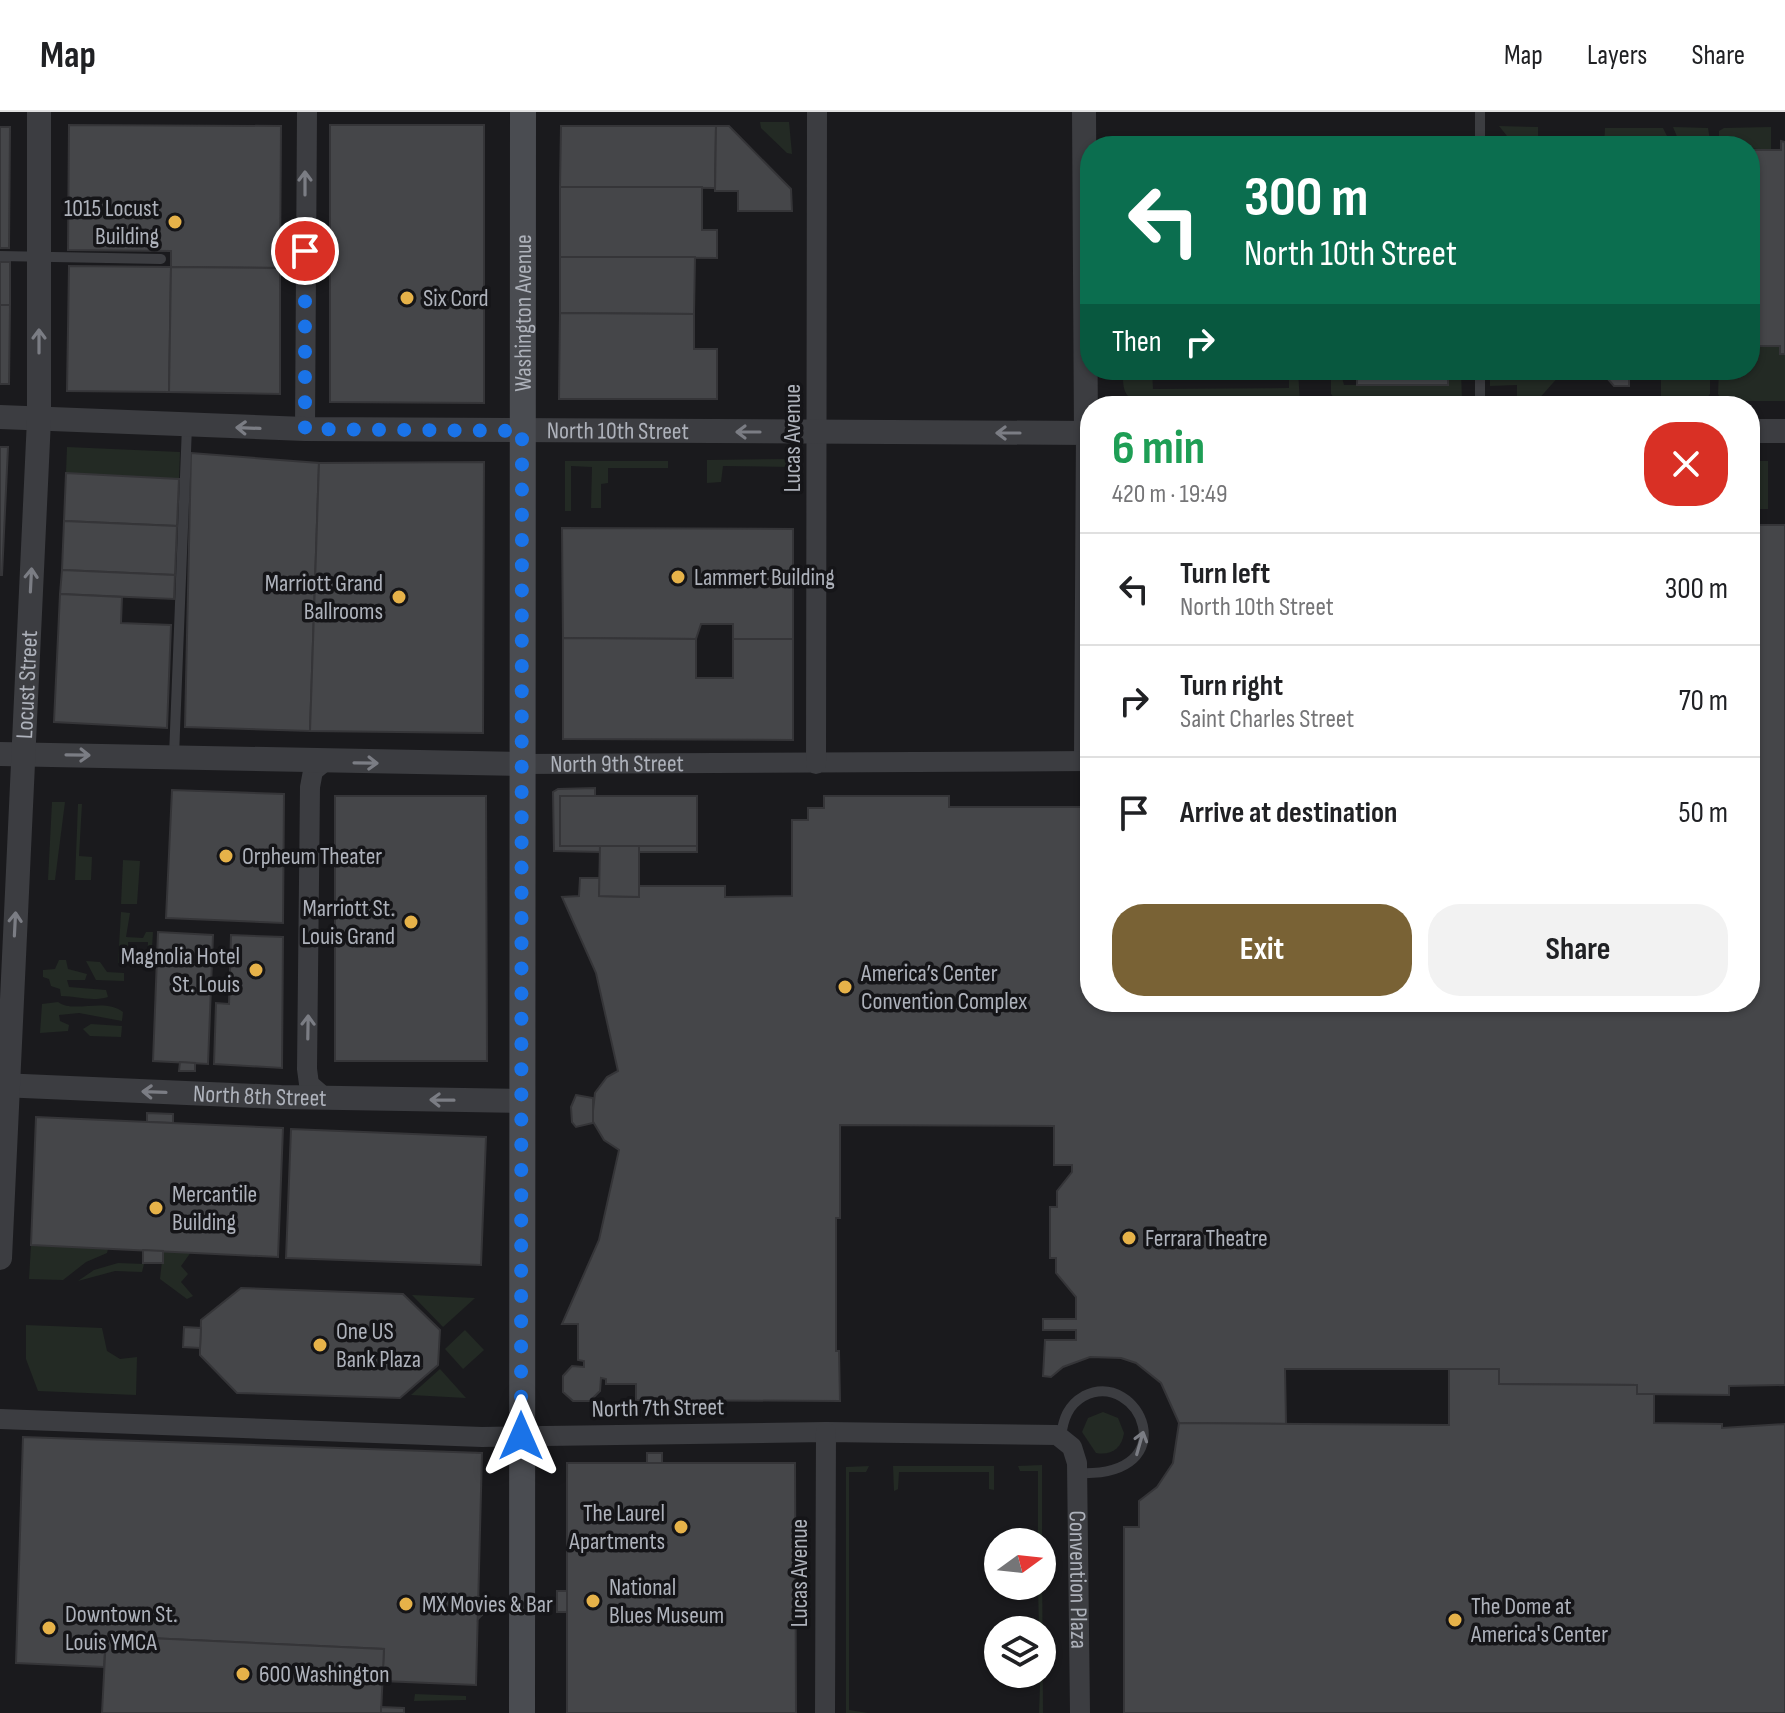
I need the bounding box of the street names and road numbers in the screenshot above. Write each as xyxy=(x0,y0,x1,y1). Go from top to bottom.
street label: Washington Avenue xyxy=(508,234,537,392)
street label: Lucas Avenue xyxy=(778,384,807,492)
street label: North 10th Street xyxy=(547,416,689,445)
street label: Locust Street xyxy=(10,630,44,740)
street label: North 9th Street xyxy=(550,749,684,778)
street label: North 8th Street xyxy=(192,1079,327,1112)
street label: North 7th Street xyxy=(591,1392,725,1424)
street label: Convention Plaza xyxy=(1063,1510,1094,1649)
street label: Lucas Avenue xyxy=(785,1519,814,1627)

